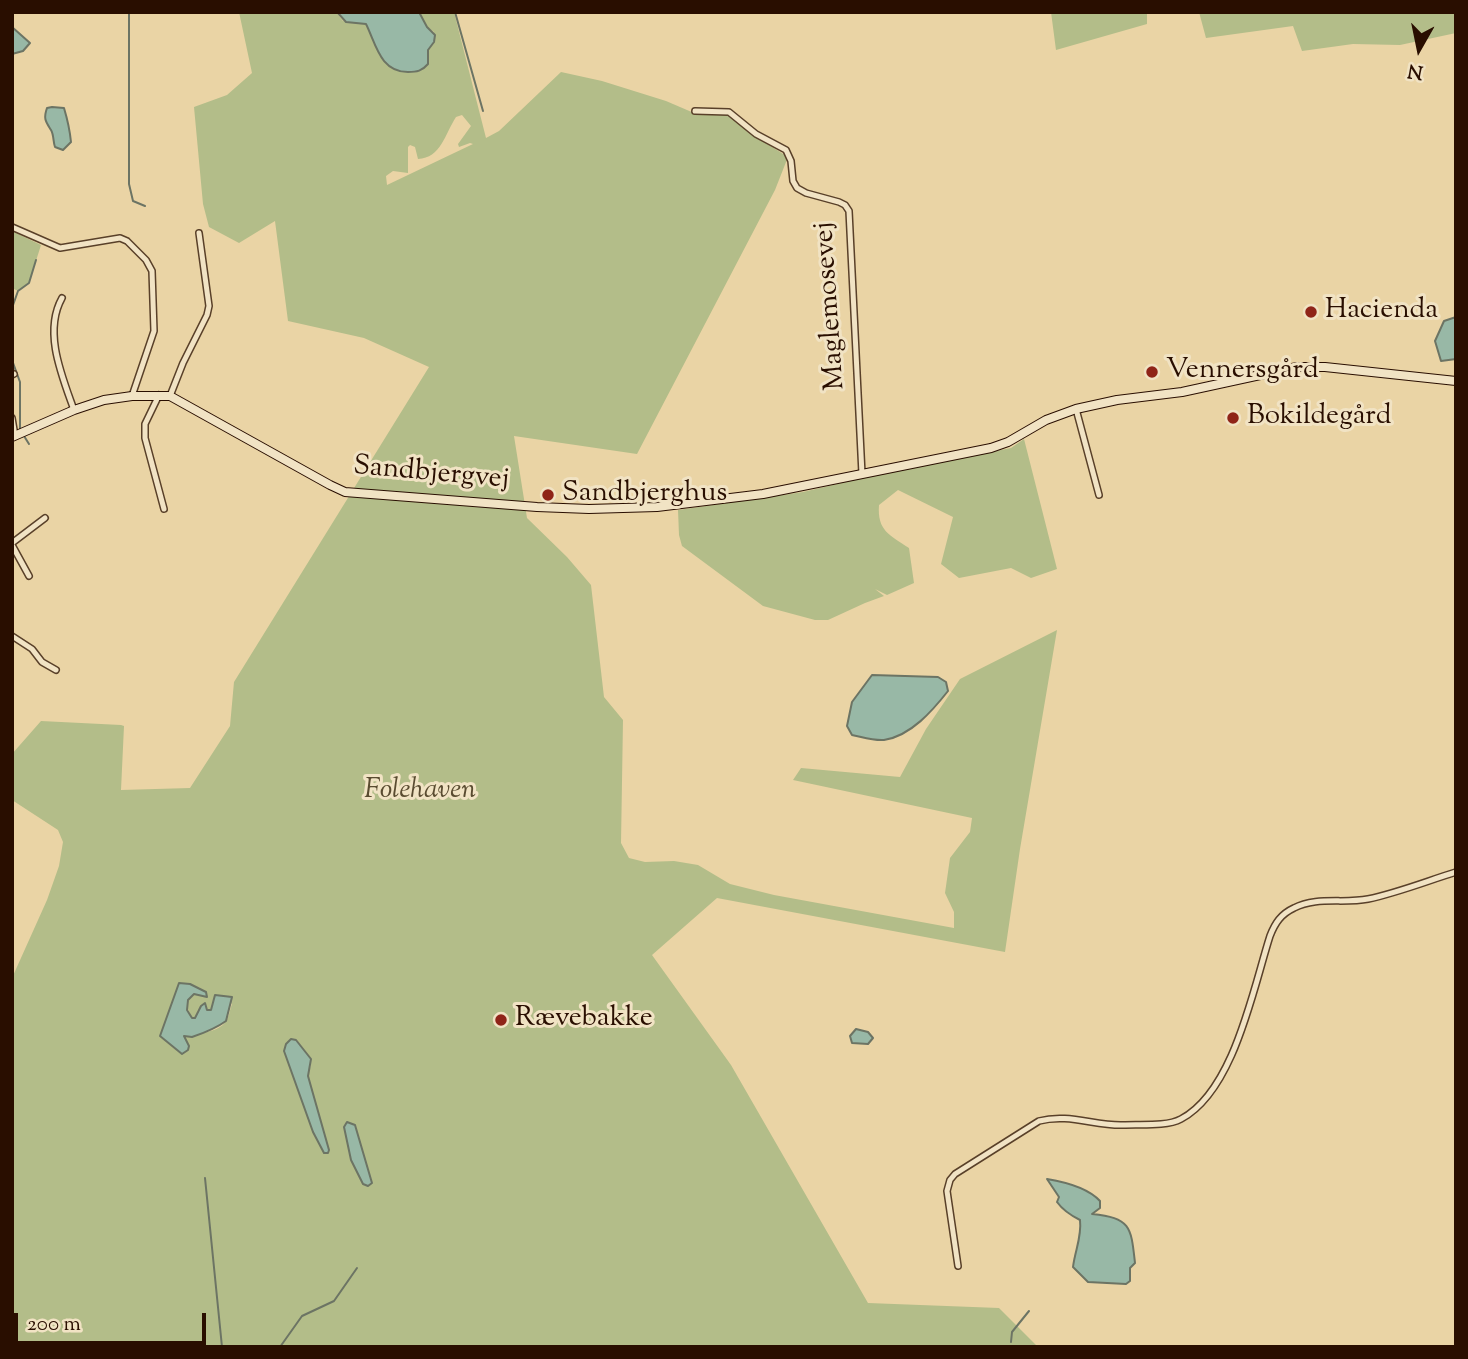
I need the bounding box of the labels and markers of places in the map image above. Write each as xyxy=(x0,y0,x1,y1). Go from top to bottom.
place label: Hacienda xyxy=(1325,295,1438,329)
marker: Hacienda xyxy=(1303,304,1319,320)
place label: Vennersgård xyxy=(1166,355,1319,389)
marker: Vennersgård xyxy=(1144,364,1160,380)
place label: Bokildegård xyxy=(1247,401,1392,435)
marker: Bokildegård xyxy=(1225,410,1241,426)
place label: Sandbjerghus xyxy=(562,478,727,512)
marker: Sandbjerghus xyxy=(540,487,556,503)
place label: Rævebakke xyxy=(515,1003,653,1037)
marker: Rævebakke xyxy=(493,1012,509,1028)

